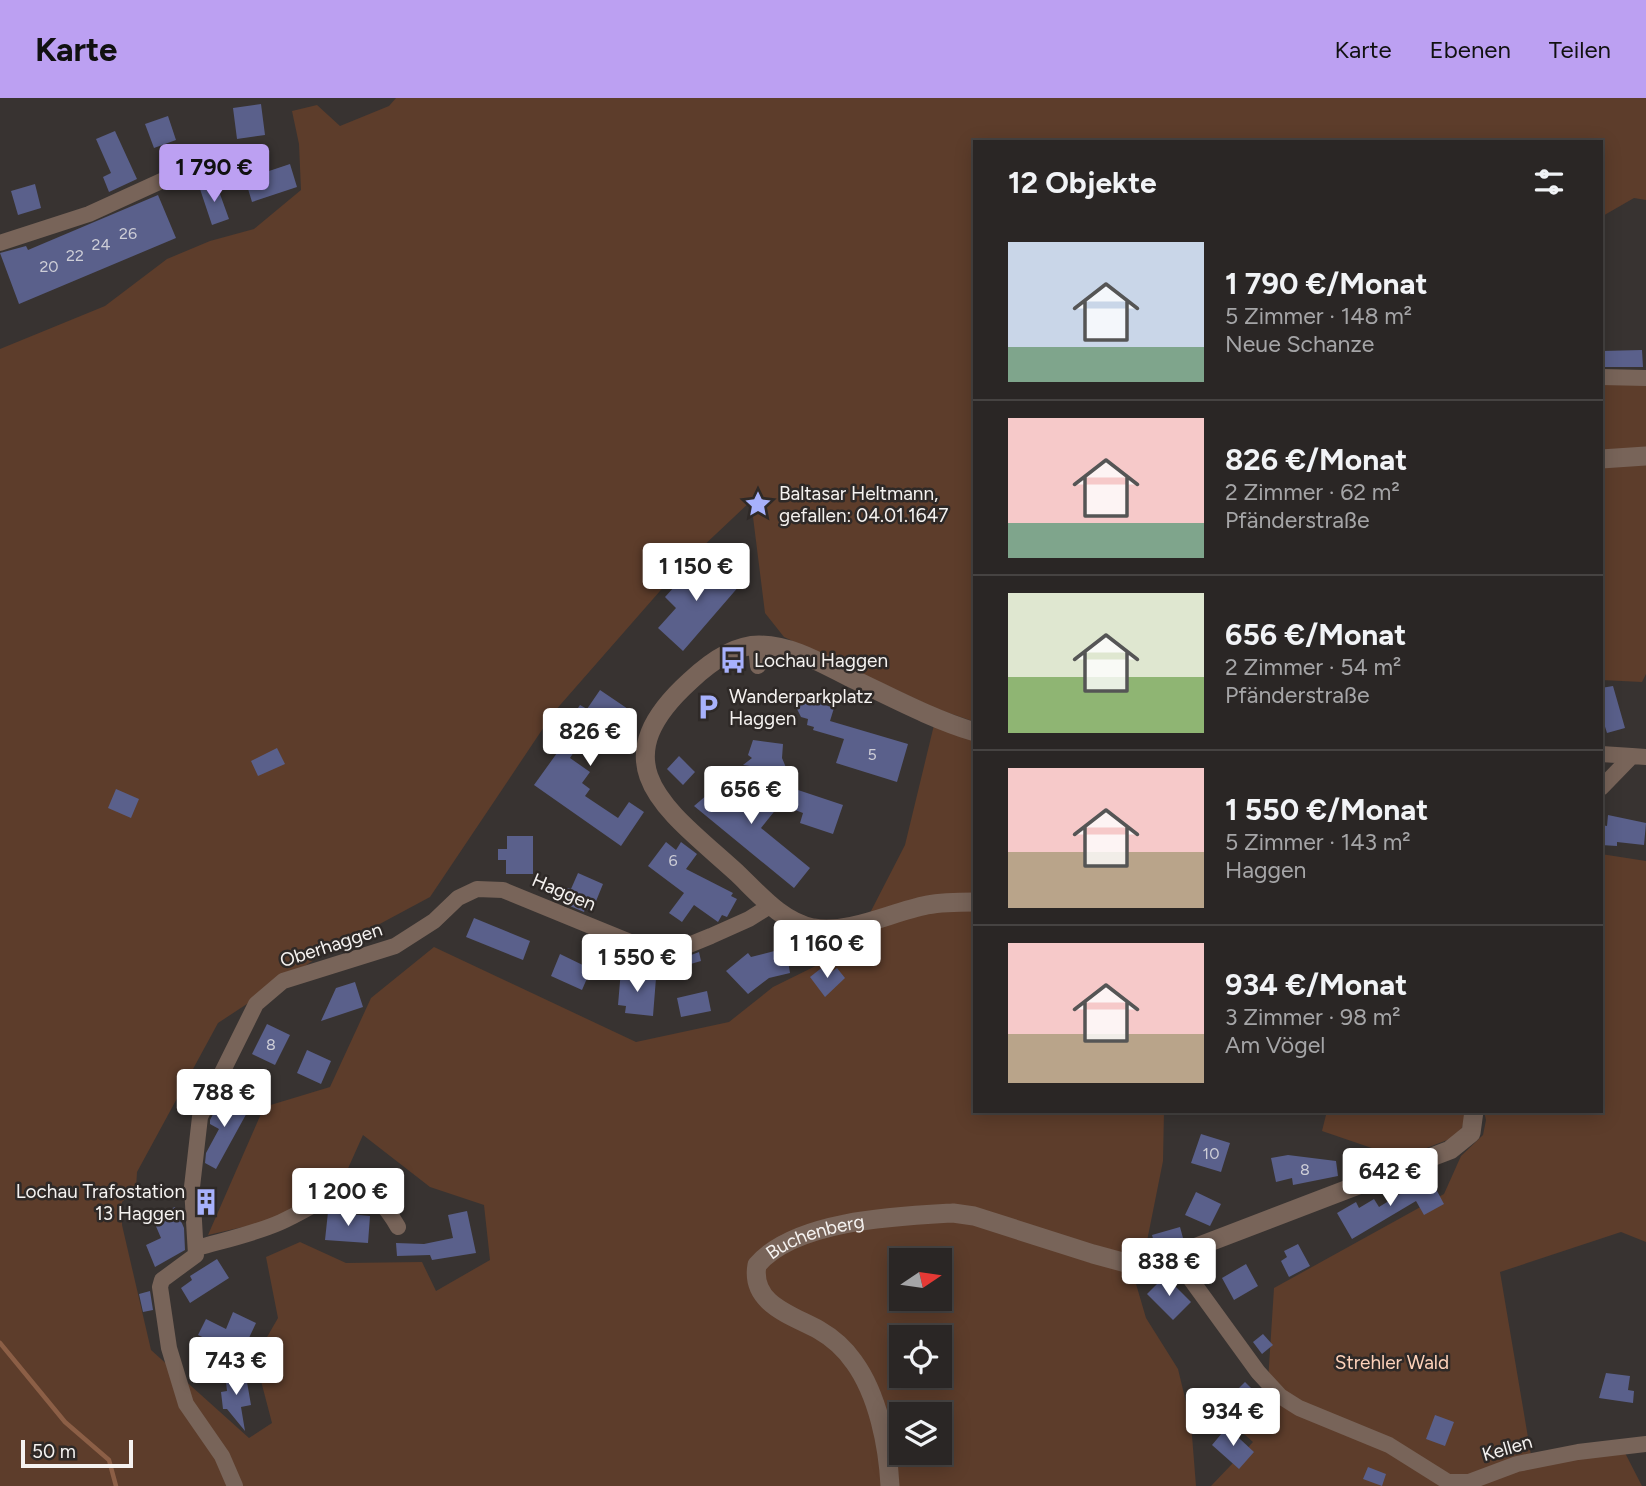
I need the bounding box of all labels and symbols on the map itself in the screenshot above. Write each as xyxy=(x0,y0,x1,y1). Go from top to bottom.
pin: 1 790 € xyxy=(149,144,279,204)
house number: 26 xyxy=(119,224,137,243)
house number: 24 xyxy=(92,235,110,254)
house number: 22 xyxy=(66,246,84,265)
house number: 20 xyxy=(39,257,59,276)
place label: Baltasar Heltmann, gefallen: 04.01.1647 xyxy=(779,482,949,527)
place icon: Baltasar Heltmann, gefallen: 04.01.1647 xyxy=(743,489,773,519)
pin: 1 150 € xyxy=(631,544,761,603)
bus stop icon: Lochau Haggen xyxy=(718,645,748,675)
place label: Lochau Haggen xyxy=(754,649,888,672)
place label: Wanderparkplatz Haggen xyxy=(729,685,873,730)
parking icon: Wanderparkplatz Haggen xyxy=(693,692,723,722)
pin: 826 € xyxy=(541,708,639,768)
house number: 5 xyxy=(867,745,877,764)
pin: 656 € xyxy=(702,766,800,826)
house number: 6 xyxy=(668,851,678,870)
street label: Haggen xyxy=(529,868,599,916)
street label: Oberhaggen xyxy=(277,918,385,972)
pin: 1 160 € xyxy=(762,920,892,980)
pin: 1 550 € xyxy=(572,934,702,994)
house number: 8 xyxy=(266,1035,276,1054)
pin: 788 € xyxy=(175,1070,273,1129)
house number: 10 xyxy=(1203,1144,1219,1163)
pin: 642 € xyxy=(1341,1148,1439,1208)
house number: 8 xyxy=(1300,1160,1310,1179)
pin: 1 200 € xyxy=(283,1168,413,1228)
place label: Lochau Trafostation 13 Haggen xyxy=(16,1180,185,1225)
building icon: Lochau Trafostation 13 Haggen xyxy=(191,1187,221,1217)
street label: Buchenberg xyxy=(761,1209,866,1264)
pin: 838 € xyxy=(1120,1238,1218,1298)
north arrow xyxy=(889,1248,952,1311)
pin: 743 € xyxy=(187,1338,285,1397)
park label: Strehler Wald xyxy=(1335,1351,1449,1374)
pin: 934 € xyxy=(1184,1388,1282,1448)
street label: Kellen xyxy=(1479,1430,1535,1466)
scale bar xyxy=(21,1437,133,1469)

